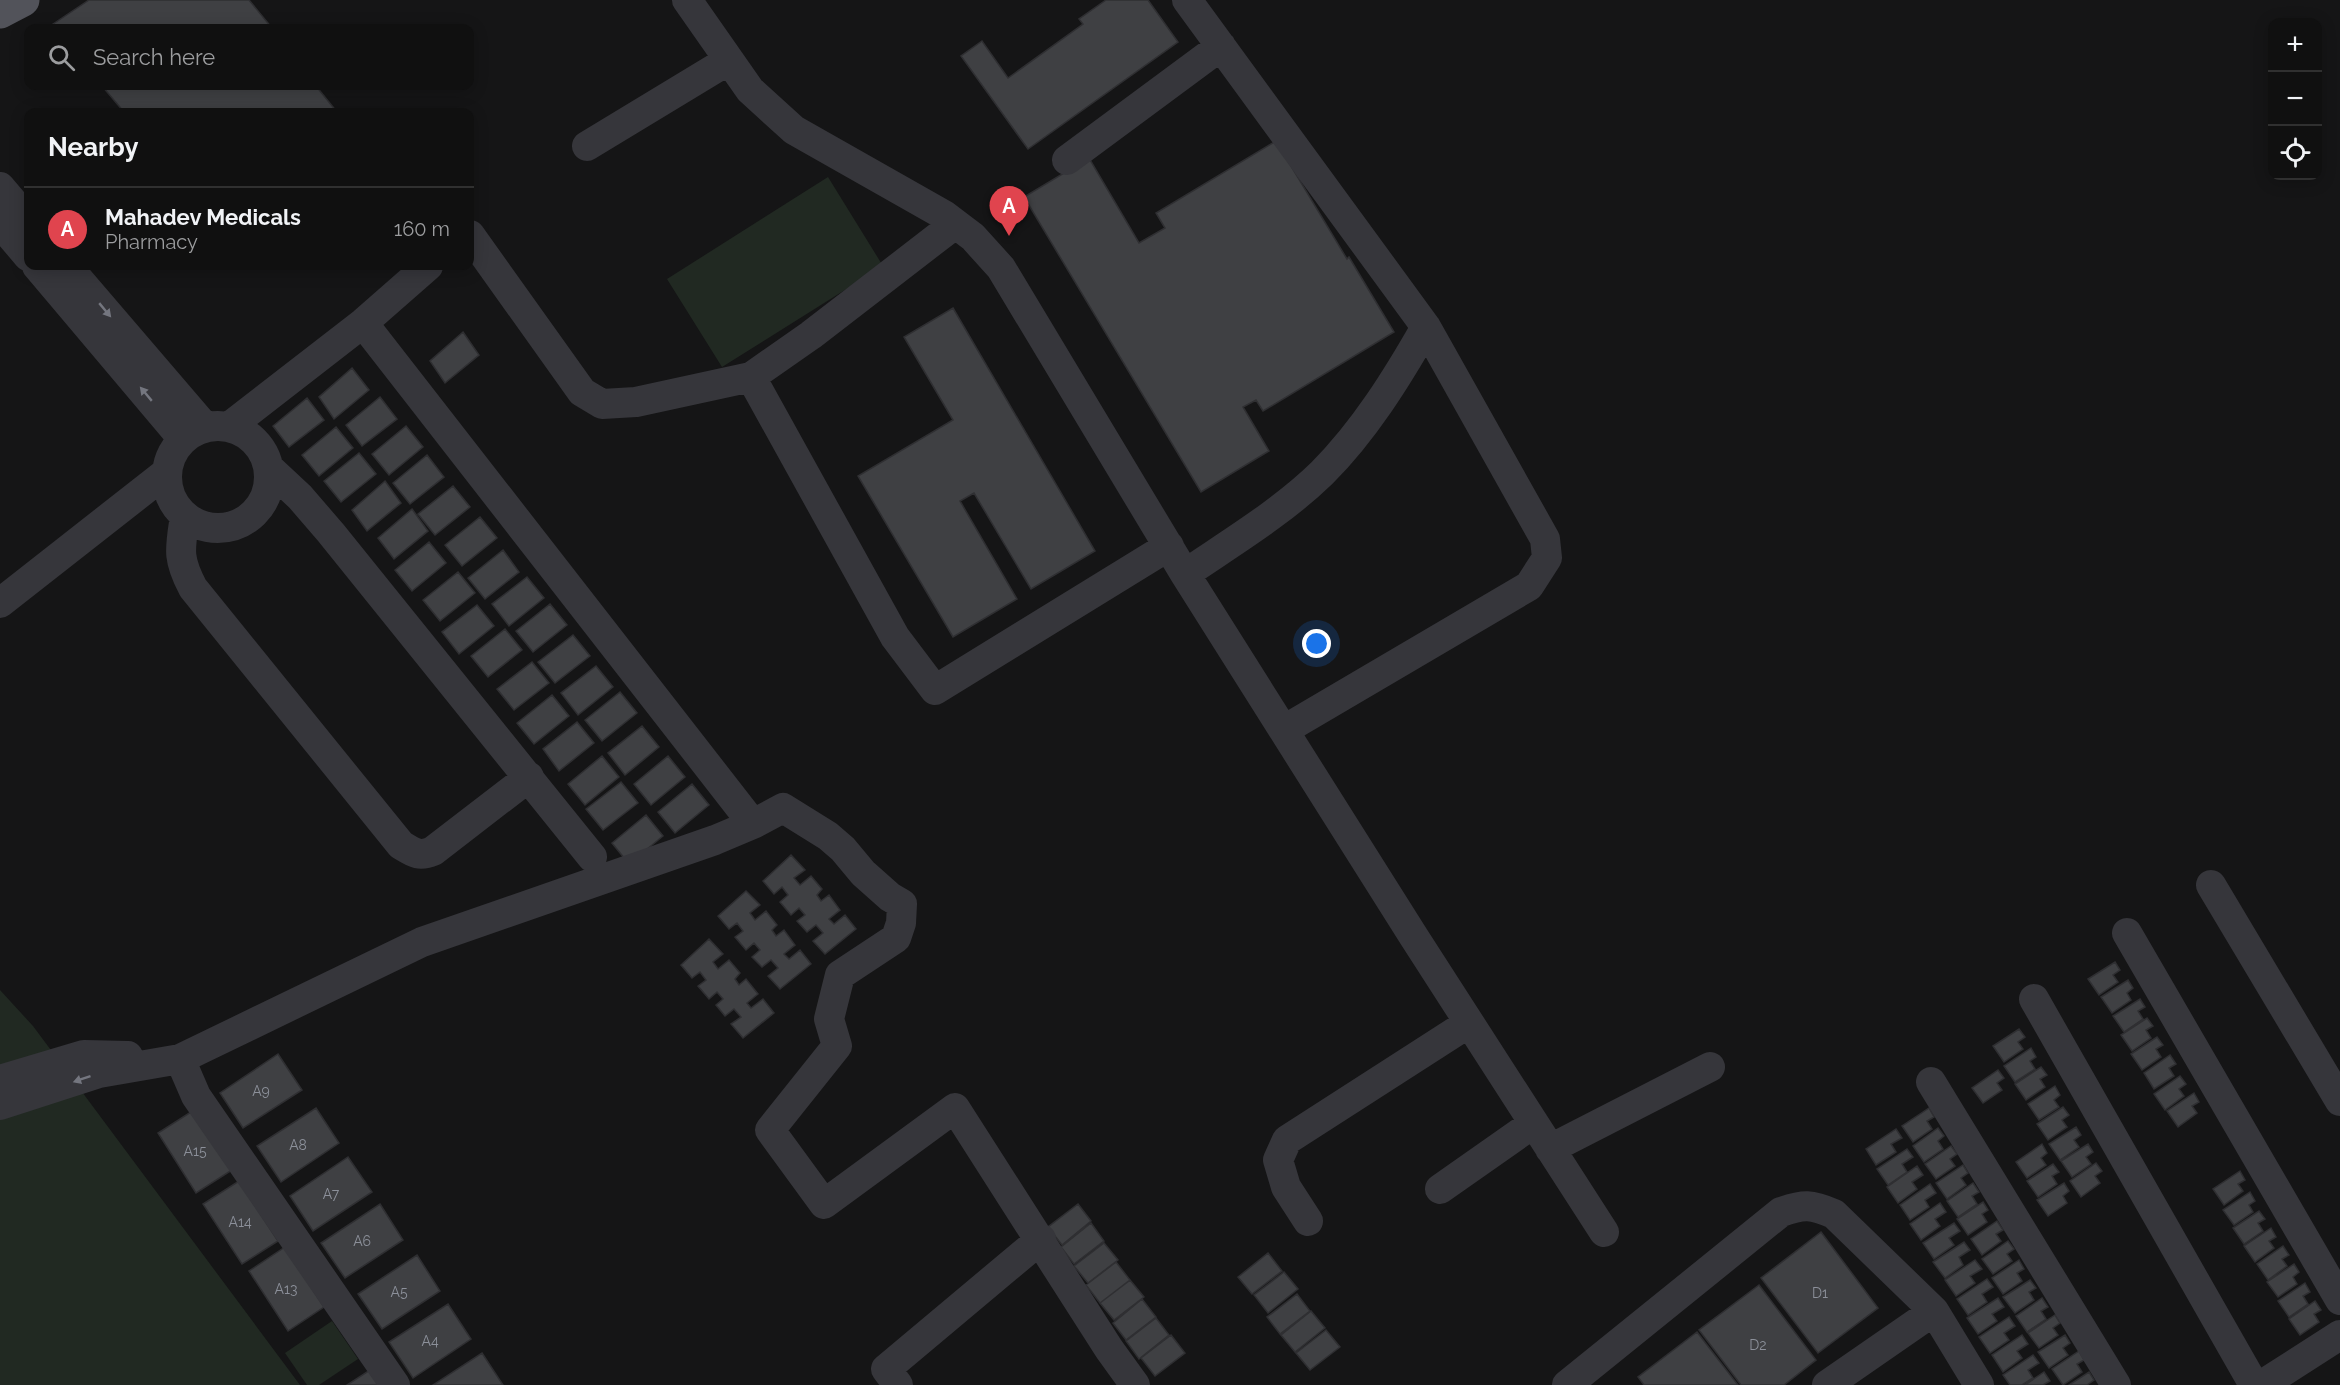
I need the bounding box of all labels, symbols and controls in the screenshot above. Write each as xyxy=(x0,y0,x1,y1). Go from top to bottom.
map controls xyxy=(2268,18,2322,180)
button: + xyxy=(2268,18,2322,72)
search box xyxy=(24,24,474,90)
icon: search xyxy=(45,41,78,74)
text: Search here xyxy=(93,44,215,70)
button: − xyxy=(2268,72,2322,126)
button: locate xyxy=(2268,126,2322,180)
text: Nearby xyxy=(48,132,138,162)
pin: A xyxy=(990,186,1028,236)
text: Mahadev Medicals xyxy=(105,204,301,230)
text: A xyxy=(61,217,74,241)
text: 160 m xyxy=(394,217,450,241)
text: Pharmacy xyxy=(105,230,198,254)
one-way arrow xyxy=(99,302,112,318)
one-way arrow xyxy=(140,387,153,402)
your location xyxy=(1302,629,1331,658)
one-way arrow xyxy=(73,1075,91,1085)
house number: A9 xyxy=(252,1083,270,1099)
house number: A8 xyxy=(289,1137,307,1153)
house number: A15 xyxy=(183,1143,207,1159)
house number: A7 xyxy=(323,1186,340,1202)
house number: A14 xyxy=(228,1214,252,1230)
house number: A6 xyxy=(353,1233,371,1249)
house number: A13 xyxy=(275,1281,297,1297)
house number: A5 xyxy=(390,1284,408,1300)
house number: D1 xyxy=(1812,1285,1828,1301)
house number: A4 xyxy=(421,1333,439,1349)
house number: D2 xyxy=(1749,1337,1767,1353)

